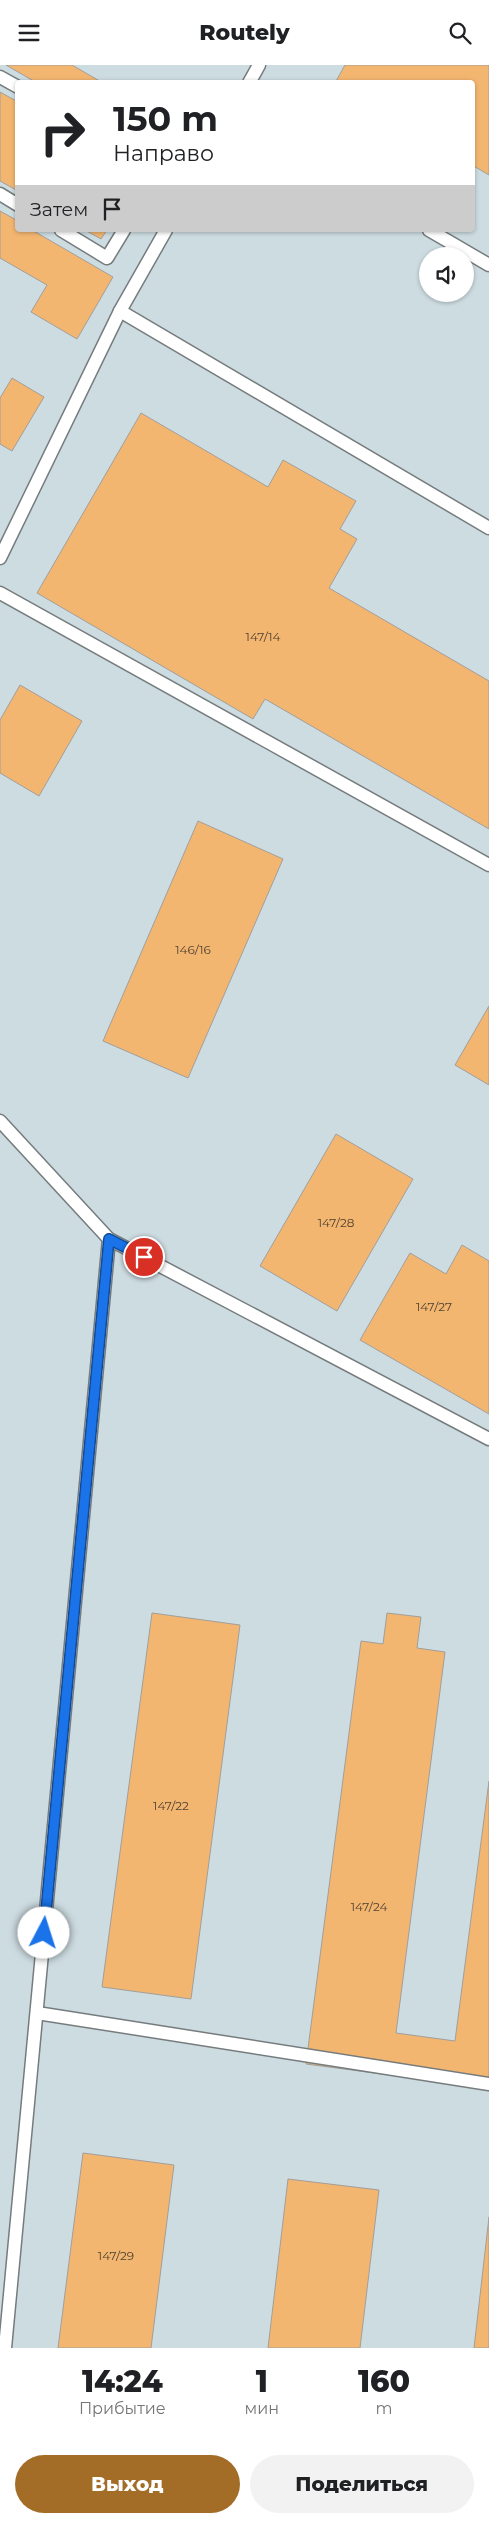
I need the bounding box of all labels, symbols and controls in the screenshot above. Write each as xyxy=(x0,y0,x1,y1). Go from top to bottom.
icon: menu xyxy=(15,19,43,47)
text: Routely xyxy=(199,19,290,46)
icon: search xyxy=(446,19,474,47)
text: 150 m xyxy=(113,97,218,140)
icon: right xyxy=(30,100,95,165)
text: Направо xyxy=(113,140,214,167)
icon: arrive xyxy=(98,195,126,223)
text: Затем xyxy=(30,198,88,221)
map controls xyxy=(419,247,474,302)
button: sound xyxy=(419,247,474,302)
house number: 147/14 xyxy=(246,629,280,644)
house number: 146/16 xyxy=(175,942,211,957)
house number: 147/28 xyxy=(318,1215,355,1230)
pin xyxy=(123,1236,165,1278)
icon: arrive xyxy=(130,1243,158,1271)
house number: 147/27 xyxy=(416,1299,452,1314)
house number: 147/22 xyxy=(153,1798,189,1813)
house number: 147/24 xyxy=(351,1899,387,1914)
position arrow xyxy=(17,1906,69,1958)
house number: 147/29 xyxy=(98,2248,134,2263)
text: 14:24 xyxy=(82,2363,163,2400)
text: 1 xyxy=(256,2363,268,2400)
text: 160 xyxy=(358,2363,410,2400)
text: Прибытие xyxy=(79,2399,166,2418)
text: мин xyxy=(245,2399,279,2418)
text: m xyxy=(375,2399,392,2418)
button: Выход xyxy=(15,2455,240,2513)
button: Поделиться xyxy=(250,2455,474,2513)

